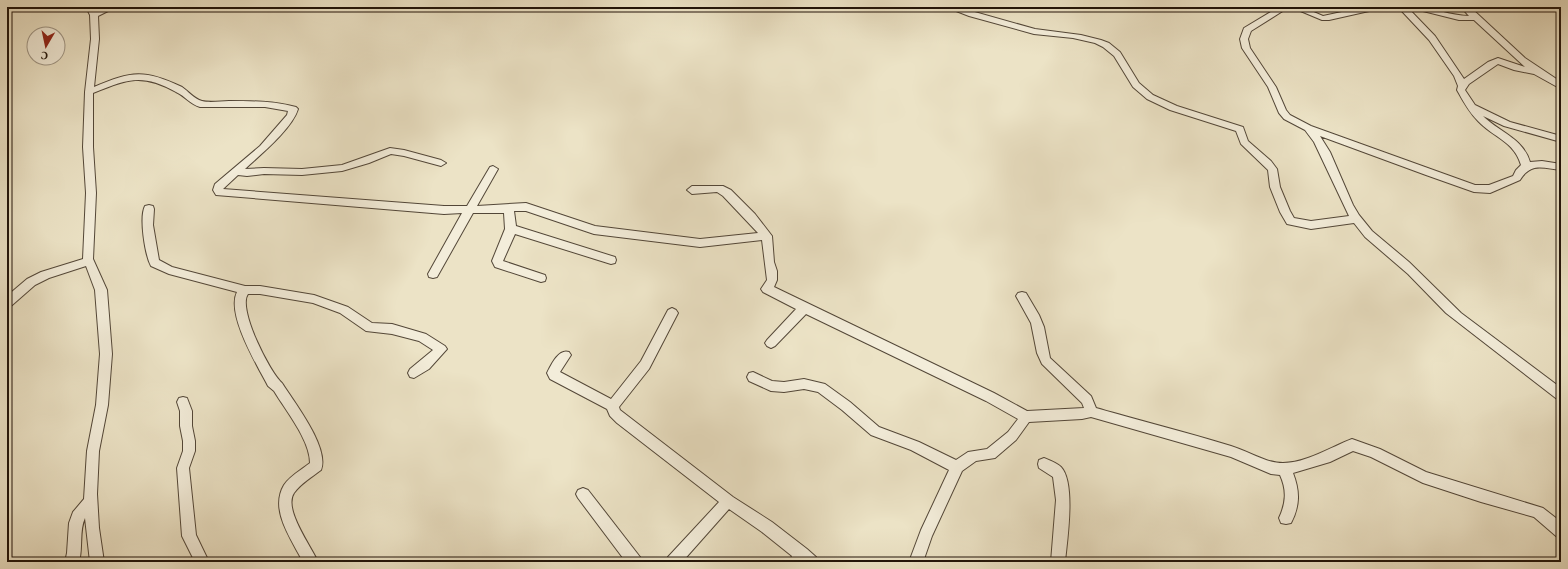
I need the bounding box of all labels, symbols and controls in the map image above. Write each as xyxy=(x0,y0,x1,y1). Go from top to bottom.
north arrow xyxy=(26,26,66,66)
text: С xyxy=(40,46,49,62)

